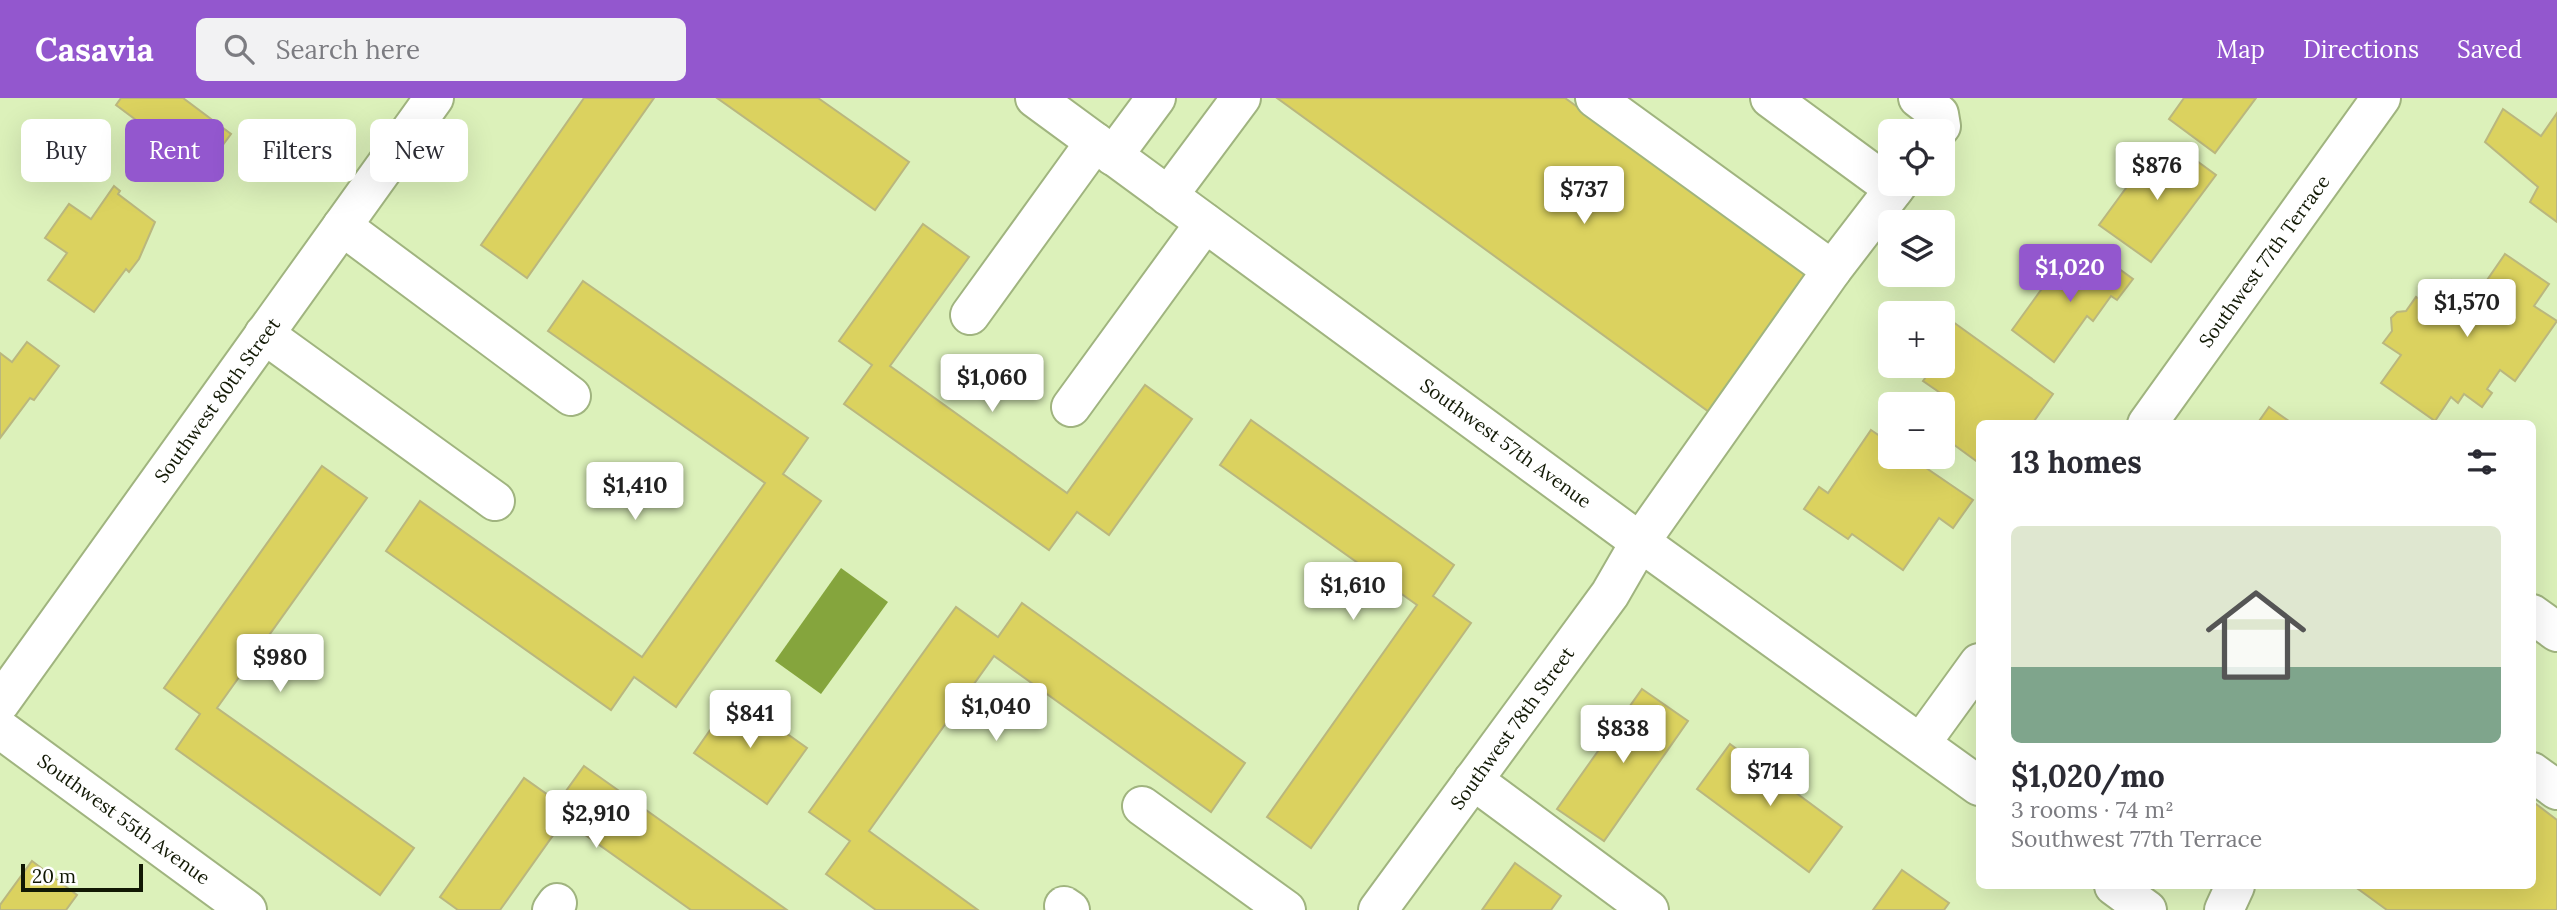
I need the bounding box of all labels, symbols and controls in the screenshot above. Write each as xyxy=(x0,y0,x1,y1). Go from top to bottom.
search box xyxy=(196,18,686,81)
text: Casavia xyxy=(35,28,154,70)
icon: search xyxy=(220,30,258,68)
text: Search here xyxy=(276,33,420,66)
text: Map xyxy=(2216,34,2265,65)
text: Directions xyxy=(2303,34,2419,65)
text: Saved xyxy=(2457,34,2522,65)
chip: Buy xyxy=(21,119,111,182)
chip: Rent xyxy=(125,119,224,182)
chip: Filters xyxy=(238,119,356,182)
chip: New xyxy=(370,119,468,182)
map controls xyxy=(1878,119,1955,469)
button: locate xyxy=(1878,119,1955,196)
pin: $876 xyxy=(2116,142,2198,202)
text: $876 xyxy=(2132,150,2182,179)
pin: $737 xyxy=(1543,166,1625,226)
street label: Southwest 77th Terrace xyxy=(2193,170,2335,352)
text: $737 xyxy=(1560,174,1608,203)
button: layers xyxy=(1878,210,1955,287)
pin: $1,020 xyxy=(2013,244,2127,304)
text: $1,020 xyxy=(2035,252,2105,281)
pin: $1,570 xyxy=(2410,280,2524,339)
text: $1,570 xyxy=(2434,287,2500,316)
button: + xyxy=(1878,301,1955,378)
street label: Southwest 80th Street xyxy=(149,312,285,487)
pin: $1,060 xyxy=(935,354,1049,414)
text: $1,060 xyxy=(957,362,1027,391)
street label: Southwest 57th Avenue xyxy=(1416,373,1596,513)
button: − xyxy=(1878,392,1955,469)
text: 13 homes xyxy=(2011,443,2142,481)
icon: filters xyxy=(2463,443,2501,481)
pin: $1,410 xyxy=(578,462,692,522)
text: $1,410 xyxy=(602,470,668,499)
pin: $1,610 xyxy=(1296,562,1410,622)
text: $1,610 xyxy=(1320,570,1386,599)
icon: home xyxy=(2193,572,2319,698)
pin: $980 xyxy=(239,634,321,694)
street label: Southwest 78th Street xyxy=(1445,641,1579,814)
text: $980 xyxy=(253,642,307,671)
pin: $1,040 xyxy=(939,684,1053,743)
pin: $841 xyxy=(709,690,791,750)
text: $1,040 xyxy=(961,691,1031,720)
text: $841 xyxy=(726,698,774,727)
pin: $838 xyxy=(1582,706,1664,765)
text: $838 xyxy=(1597,713,1649,742)
street label: Southwest 55th Avenue xyxy=(33,748,215,890)
pin: $714 xyxy=(1729,748,1811,808)
text: $714 xyxy=(1747,756,1793,785)
text: $1,020/mo xyxy=(2011,757,2165,795)
pin: $2,910 xyxy=(539,790,653,850)
text: 3 rooms · 74 m² xyxy=(2011,795,2174,824)
text: $2,910 xyxy=(562,798,630,827)
text: Southwest 77th Terrace xyxy=(2011,824,2262,853)
scale bar xyxy=(21,861,144,893)
text: 20 m xyxy=(32,864,76,888)

